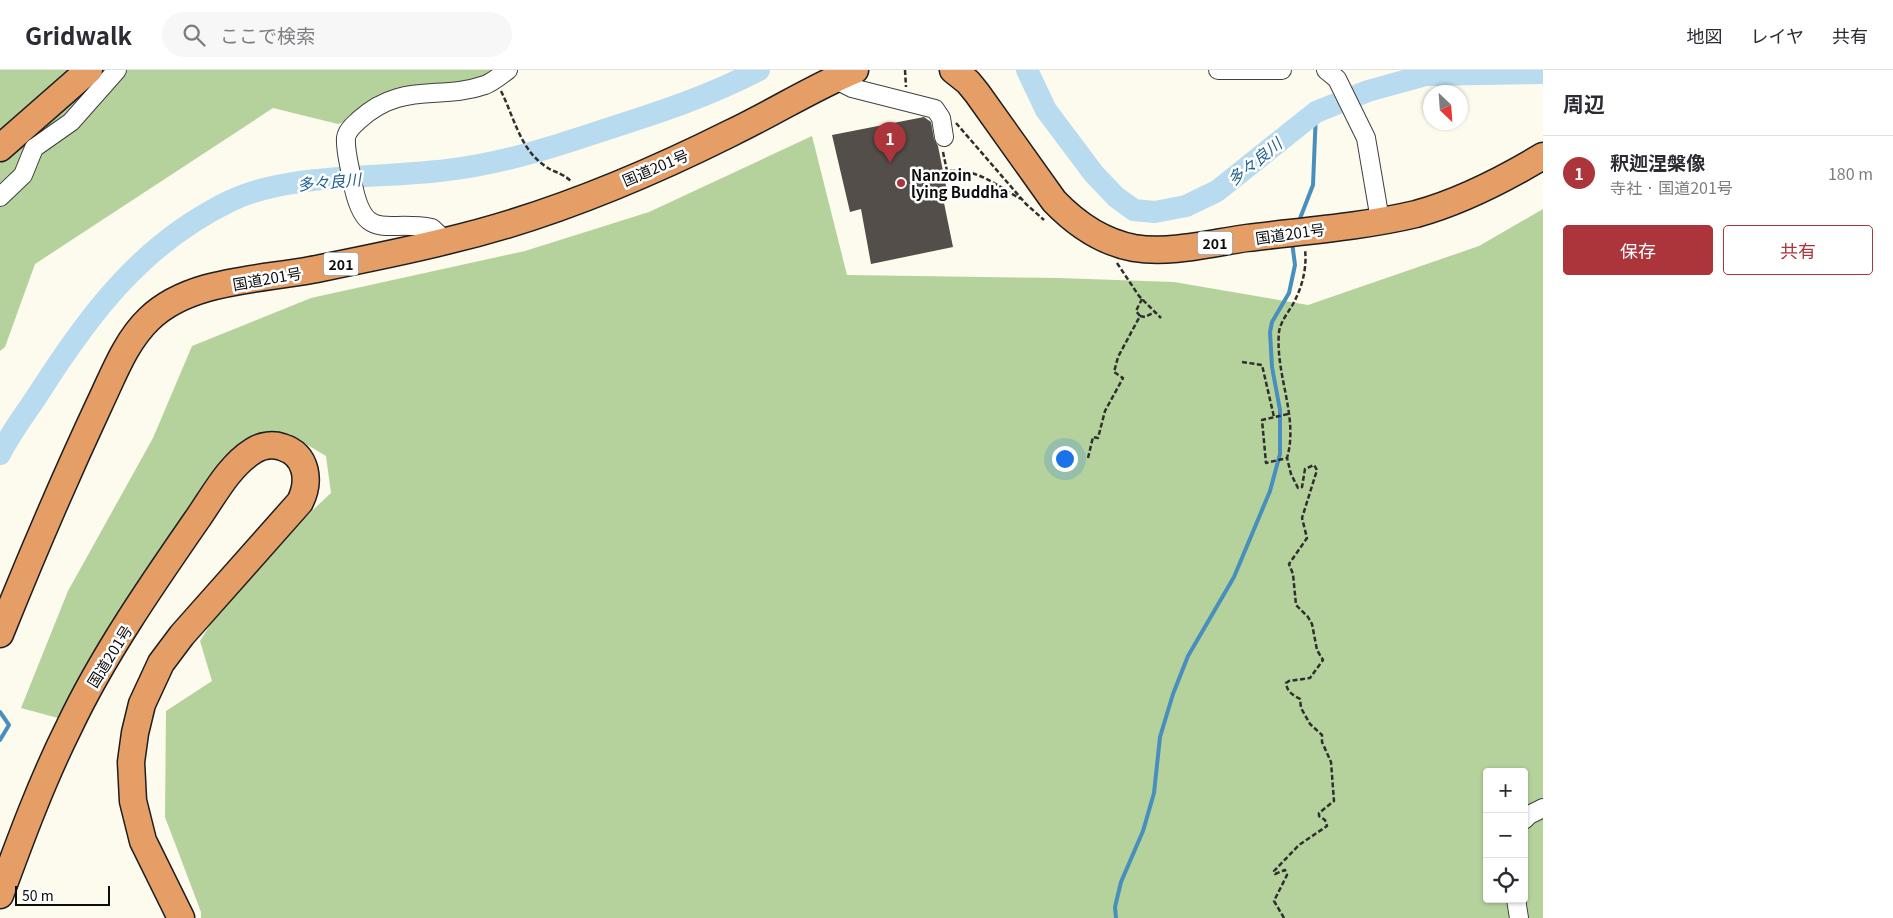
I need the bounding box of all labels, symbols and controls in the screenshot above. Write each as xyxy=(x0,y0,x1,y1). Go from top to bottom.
search box xyxy=(162,12,512,57)
text: Gridwalk xyxy=(25,17,132,52)
icon: search xyxy=(180,21,208,49)
text: ここで検索 xyxy=(220,21,315,48)
text: 地図 xyxy=(1687,22,1723,48)
text: レイヤ xyxy=(1751,22,1804,48)
text: 共有 xyxy=(1832,22,1868,48)
north arrow xyxy=(1423,85,1468,130)
text: 周辺 xyxy=(1563,88,1605,118)
pin: 1 xyxy=(874,122,906,163)
water label: 多々良川 xyxy=(1222,130,1288,190)
street label: 国道201号 xyxy=(619,144,691,190)
text: 釈迦涅槃像 xyxy=(1610,148,1705,175)
text: 1 xyxy=(1574,161,1584,185)
text: 180 m xyxy=(1828,161,1873,185)
place label: Nanzoin lying Buddha xyxy=(911,164,1008,202)
water label: 多々良川 xyxy=(296,166,364,196)
text: 寺社 · 国道201号 xyxy=(1610,175,1733,199)
marker: Nanzoin lying Buddha xyxy=(895,177,907,189)
street label: 国道201号 xyxy=(1254,218,1326,248)
button: 保存 xyxy=(1563,225,1713,275)
button: 共有 xyxy=(1723,225,1873,275)
road number: 201 xyxy=(1198,232,1232,254)
road number: 201 xyxy=(324,252,358,275)
street label: 国道201号 xyxy=(231,262,303,294)
your location xyxy=(1052,446,1078,472)
street label: 国道201号 xyxy=(82,621,136,691)
map controls xyxy=(1483,768,1528,903)
button: + xyxy=(1483,768,1528,813)
button: − xyxy=(1483,813,1528,858)
button: locate xyxy=(1483,858,1528,903)
scale bar xyxy=(15,883,110,906)
text: 50 m xyxy=(22,885,54,905)

